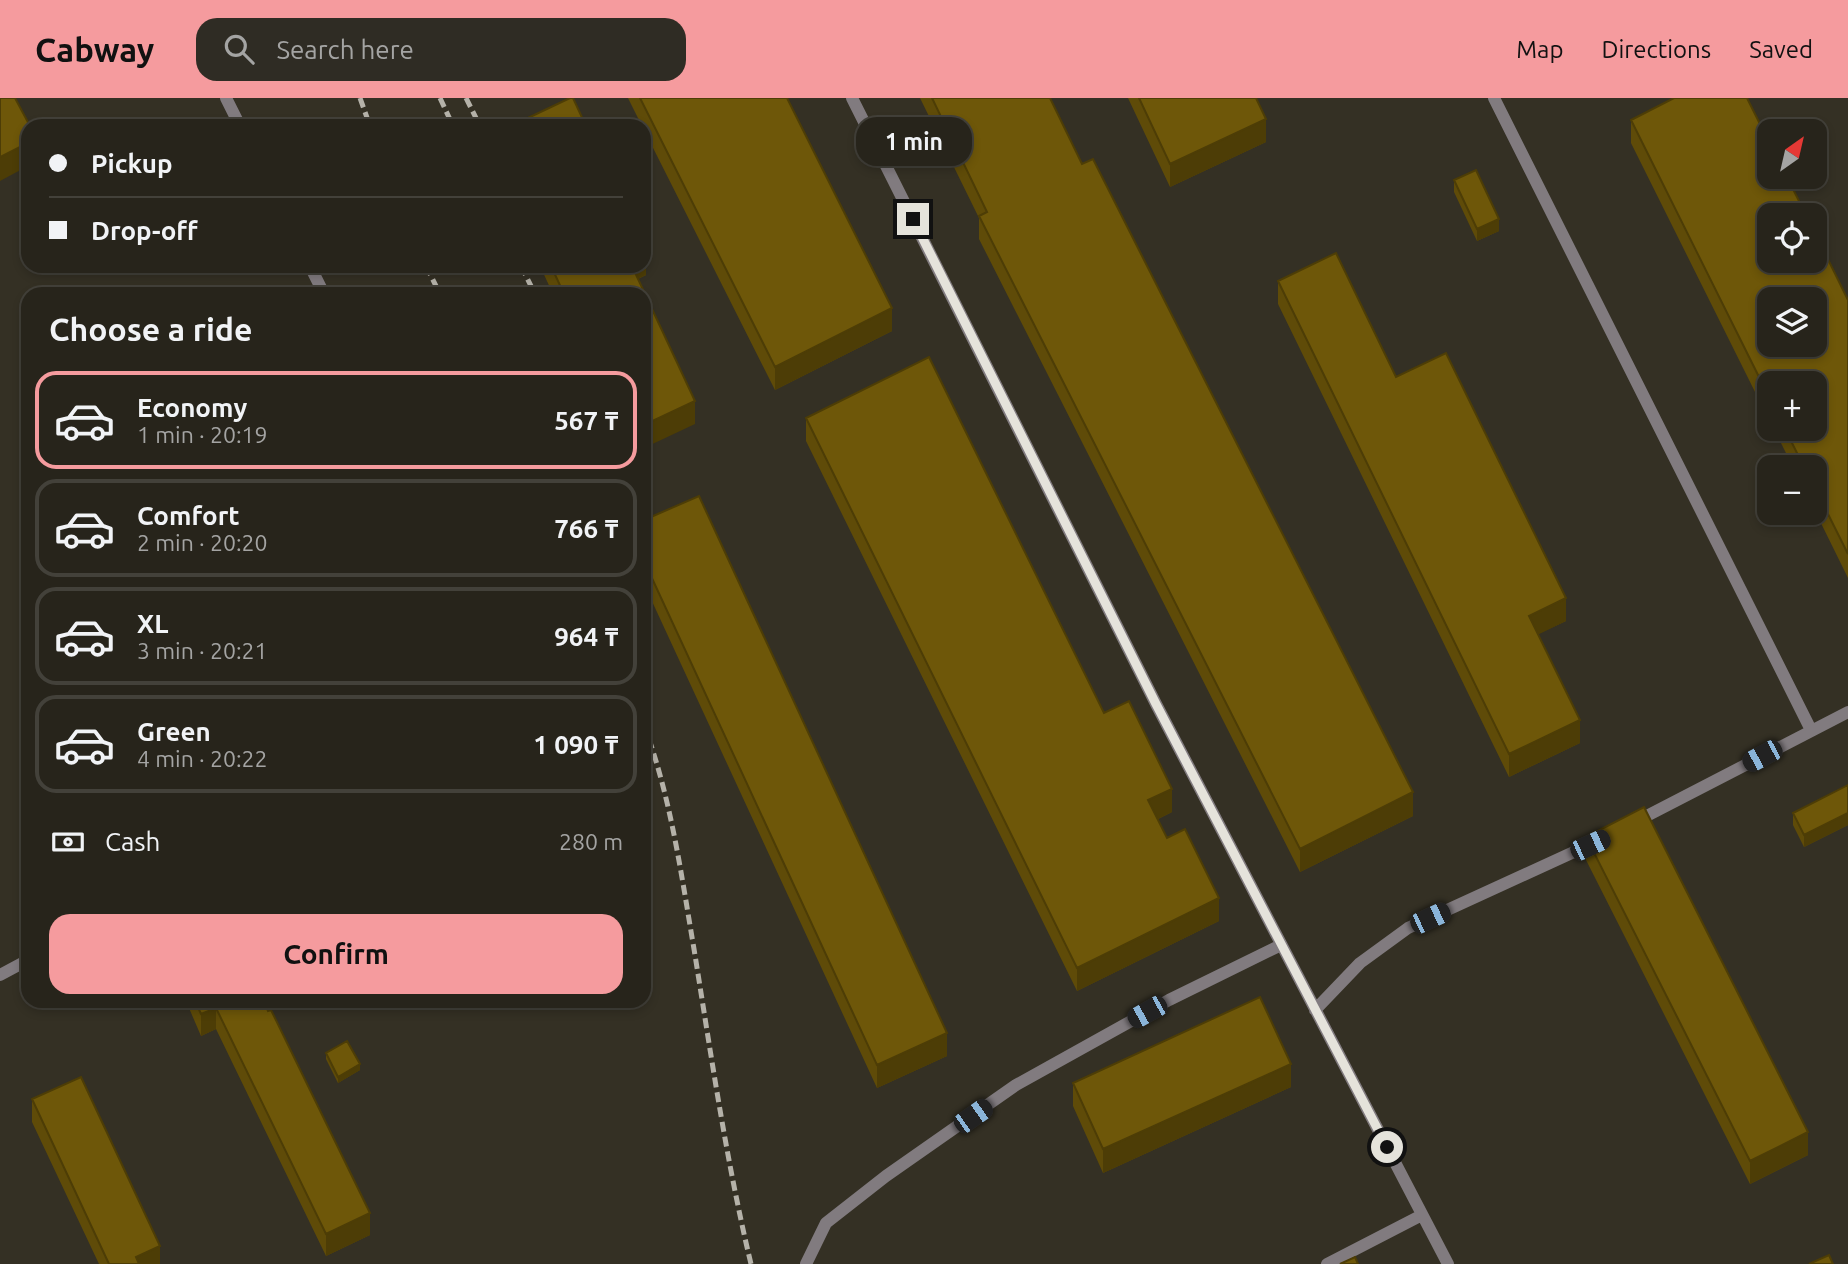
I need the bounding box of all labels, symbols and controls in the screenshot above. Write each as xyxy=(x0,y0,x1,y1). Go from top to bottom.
search box xyxy=(196,18,686,81)
icon: search xyxy=(220,30,258,68)
text: Cabway xyxy=(35,31,154,68)
text: Search here xyxy=(276,35,414,64)
text: Map xyxy=(1516,36,1563,63)
text: Directions xyxy=(1601,36,1711,63)
text: Saved xyxy=(1749,36,1813,63)
callout: 1 min xyxy=(855,117,971,166)
north arrow xyxy=(1757,119,1827,189)
map controls xyxy=(1757,119,1827,525)
text: 1 min xyxy=(885,129,943,154)
text: Pickup xyxy=(91,149,173,178)
route end xyxy=(897,203,929,235)
button: locate xyxy=(1757,203,1827,273)
text: Drop-off xyxy=(91,216,198,245)
button: layers xyxy=(1757,287,1827,357)
text: Choose a ride xyxy=(49,311,252,347)
button: + xyxy=(1757,371,1827,441)
icon: car xyxy=(53,389,116,452)
text: Economy xyxy=(137,393,247,422)
text: 567 ₸ xyxy=(554,406,619,435)
text: 1 min · 20:19 xyxy=(137,422,268,447)
button: − xyxy=(1757,455,1827,525)
icon: car xyxy=(53,497,116,560)
text: Comfort xyxy=(137,501,240,530)
text: 766 ₸ xyxy=(554,514,619,543)
text: 2 min · 20:20 xyxy=(137,530,268,555)
icon: car xyxy=(53,605,116,668)
text: XL xyxy=(137,609,168,638)
text: 964 ₸ xyxy=(554,622,619,651)
text: 3 min · 20:21 xyxy=(137,638,268,663)
icon: car xyxy=(53,713,116,776)
text: Green xyxy=(137,717,211,746)
text: 1 090 ₸ xyxy=(533,730,619,759)
car xyxy=(1739,737,1786,775)
text: 4 min · 20:22 xyxy=(137,746,268,771)
icon: cash xyxy=(49,823,87,861)
text: Cash xyxy=(105,827,160,856)
car xyxy=(1567,827,1614,863)
text: 280 m xyxy=(559,829,623,854)
car xyxy=(1407,900,1454,936)
button: Confirm xyxy=(49,914,623,994)
car xyxy=(1124,993,1171,1031)
car xyxy=(950,1095,997,1137)
route start xyxy=(1371,1131,1403,1163)

